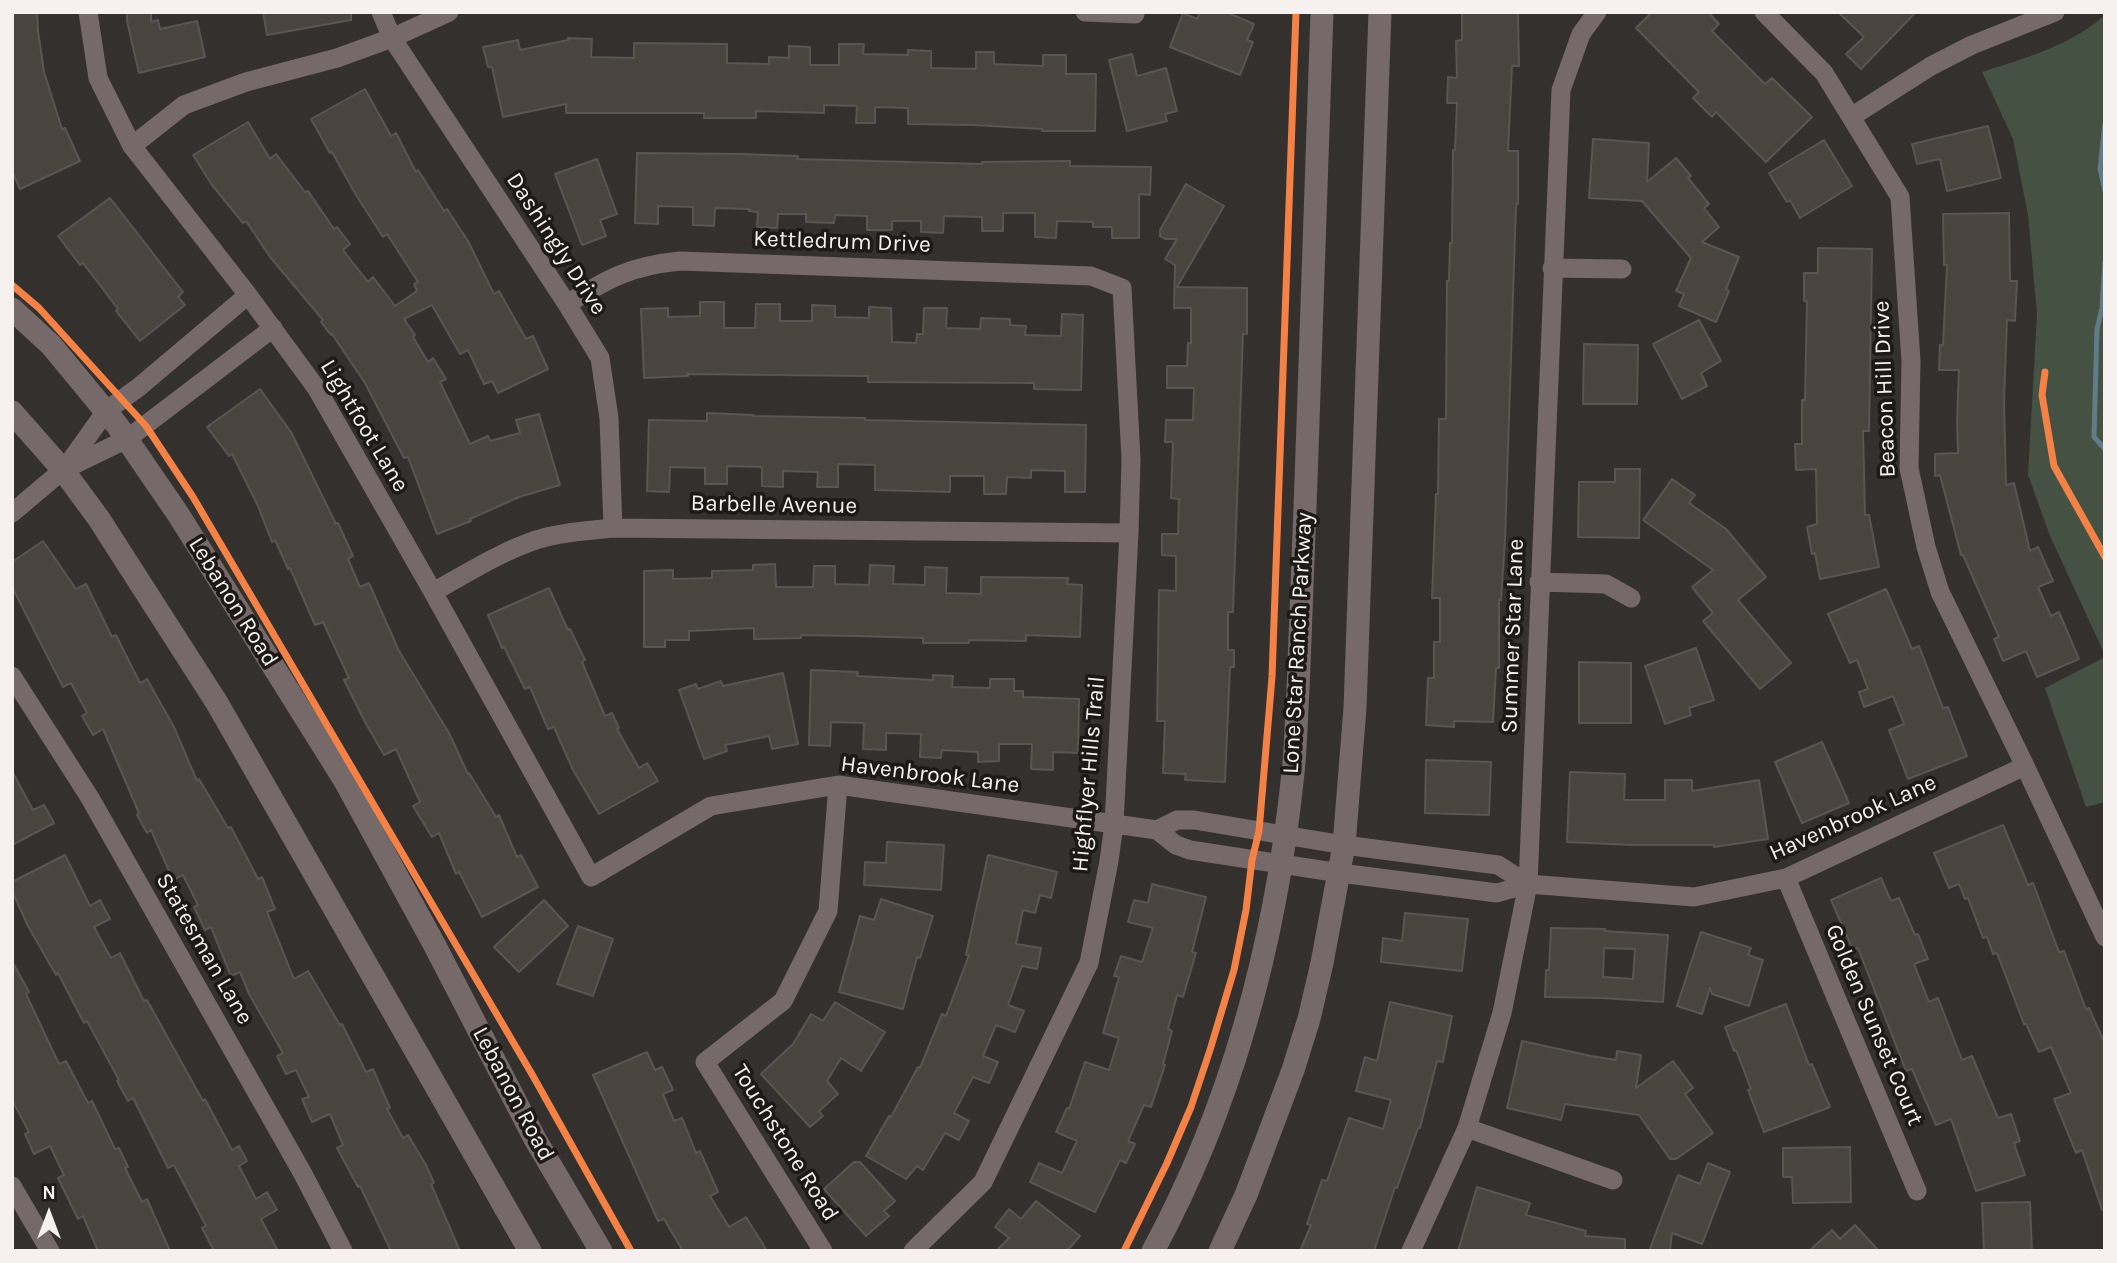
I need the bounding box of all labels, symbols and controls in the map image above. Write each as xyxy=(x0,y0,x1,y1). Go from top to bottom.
street label: Dashingly Drive xyxy=(500,168,612,320)
street label: Kettledrum Drive xyxy=(753,225,931,259)
street label: Beacon Hill Drive xyxy=(1868,300,1902,478)
street label: Lightfoot Lane xyxy=(314,355,414,497)
street label: Barbelle Avenue xyxy=(690,490,858,520)
street label: Lone Star Ranch Parkway xyxy=(1277,511,1319,775)
street label: Lebanon Road xyxy=(182,532,284,672)
street label: Summer Star Lane xyxy=(1496,538,1530,734)
street label: Highflyer Hills Trail xyxy=(1067,675,1111,873)
street label: Havenbrook Lane xyxy=(839,750,1021,800)
street label: Havenbrook Lane xyxy=(1765,769,1941,867)
street label: Statesman Lane xyxy=(149,868,259,1030)
street label: Golden Sunset Court xyxy=(1819,920,1929,1130)
street label: Lebanon Road xyxy=(466,1022,560,1166)
street label: Touchstone Road xyxy=(726,1060,844,1226)
north arrow xyxy=(14,1179,84,1249)
text: N xyxy=(42,1182,56,1204)

